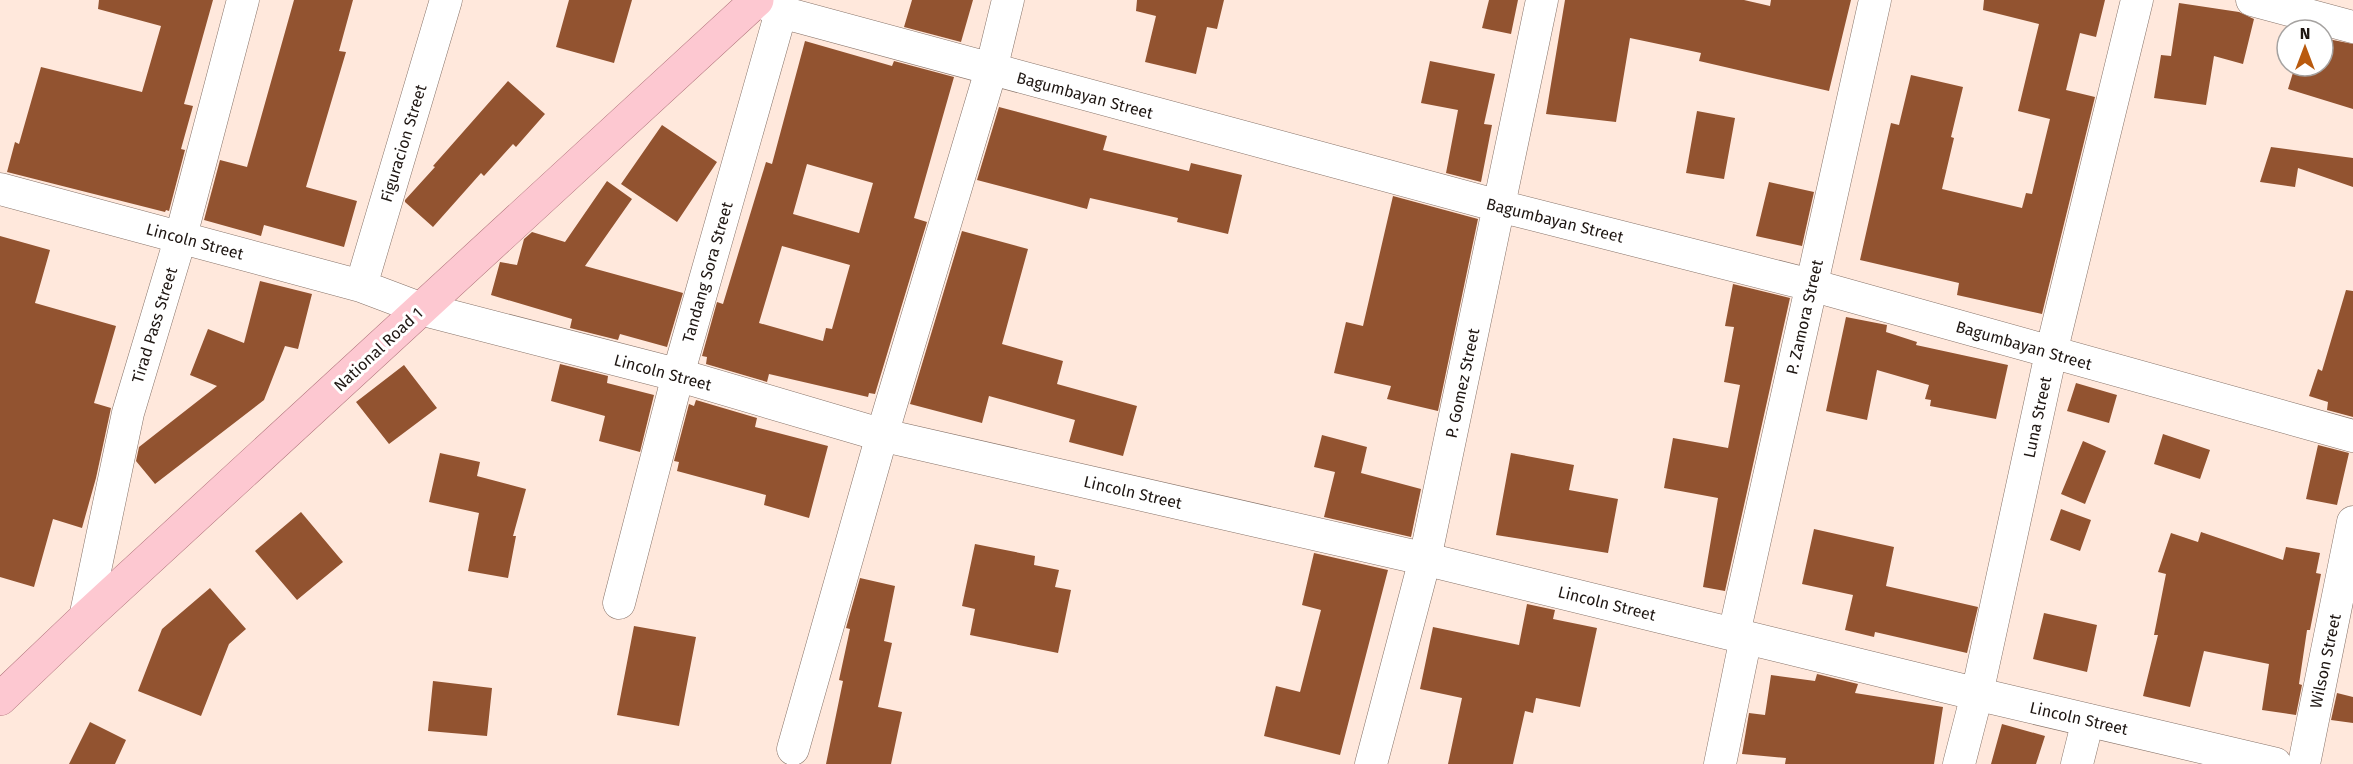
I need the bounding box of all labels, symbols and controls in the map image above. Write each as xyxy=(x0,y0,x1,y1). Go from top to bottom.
north arrow xyxy=(2275,18,2335,78)
text: N xyxy=(2300,24,2310,43)
street label: Bagumbayan Street xyxy=(1015,68,1155,123)
street label: Figuracion Street xyxy=(377,82,430,204)
street label: Bagumbayan Street xyxy=(1484,194,1626,247)
street label: Tandang Sora Street xyxy=(678,199,737,345)
street label: Lincoln Street xyxy=(144,219,246,264)
street label: P. Zamora Street xyxy=(1782,258,1827,376)
street label: Tirad Pass Street xyxy=(128,265,181,385)
street label: National Road 1 xyxy=(330,303,427,395)
street label: Bagumbayan Street xyxy=(1954,317,2094,374)
street label: P. Gomez Street xyxy=(1442,326,1483,440)
street label: Lincoln Street xyxy=(612,350,714,395)
street label: Luna Street xyxy=(2020,374,2055,460)
street label: Lincoln Street xyxy=(1082,472,1184,513)
street label: Lincoln Street xyxy=(1556,582,1658,625)
street label: Wilson Street xyxy=(2306,612,2345,710)
street label: Lincoln Street xyxy=(2028,698,2130,739)

